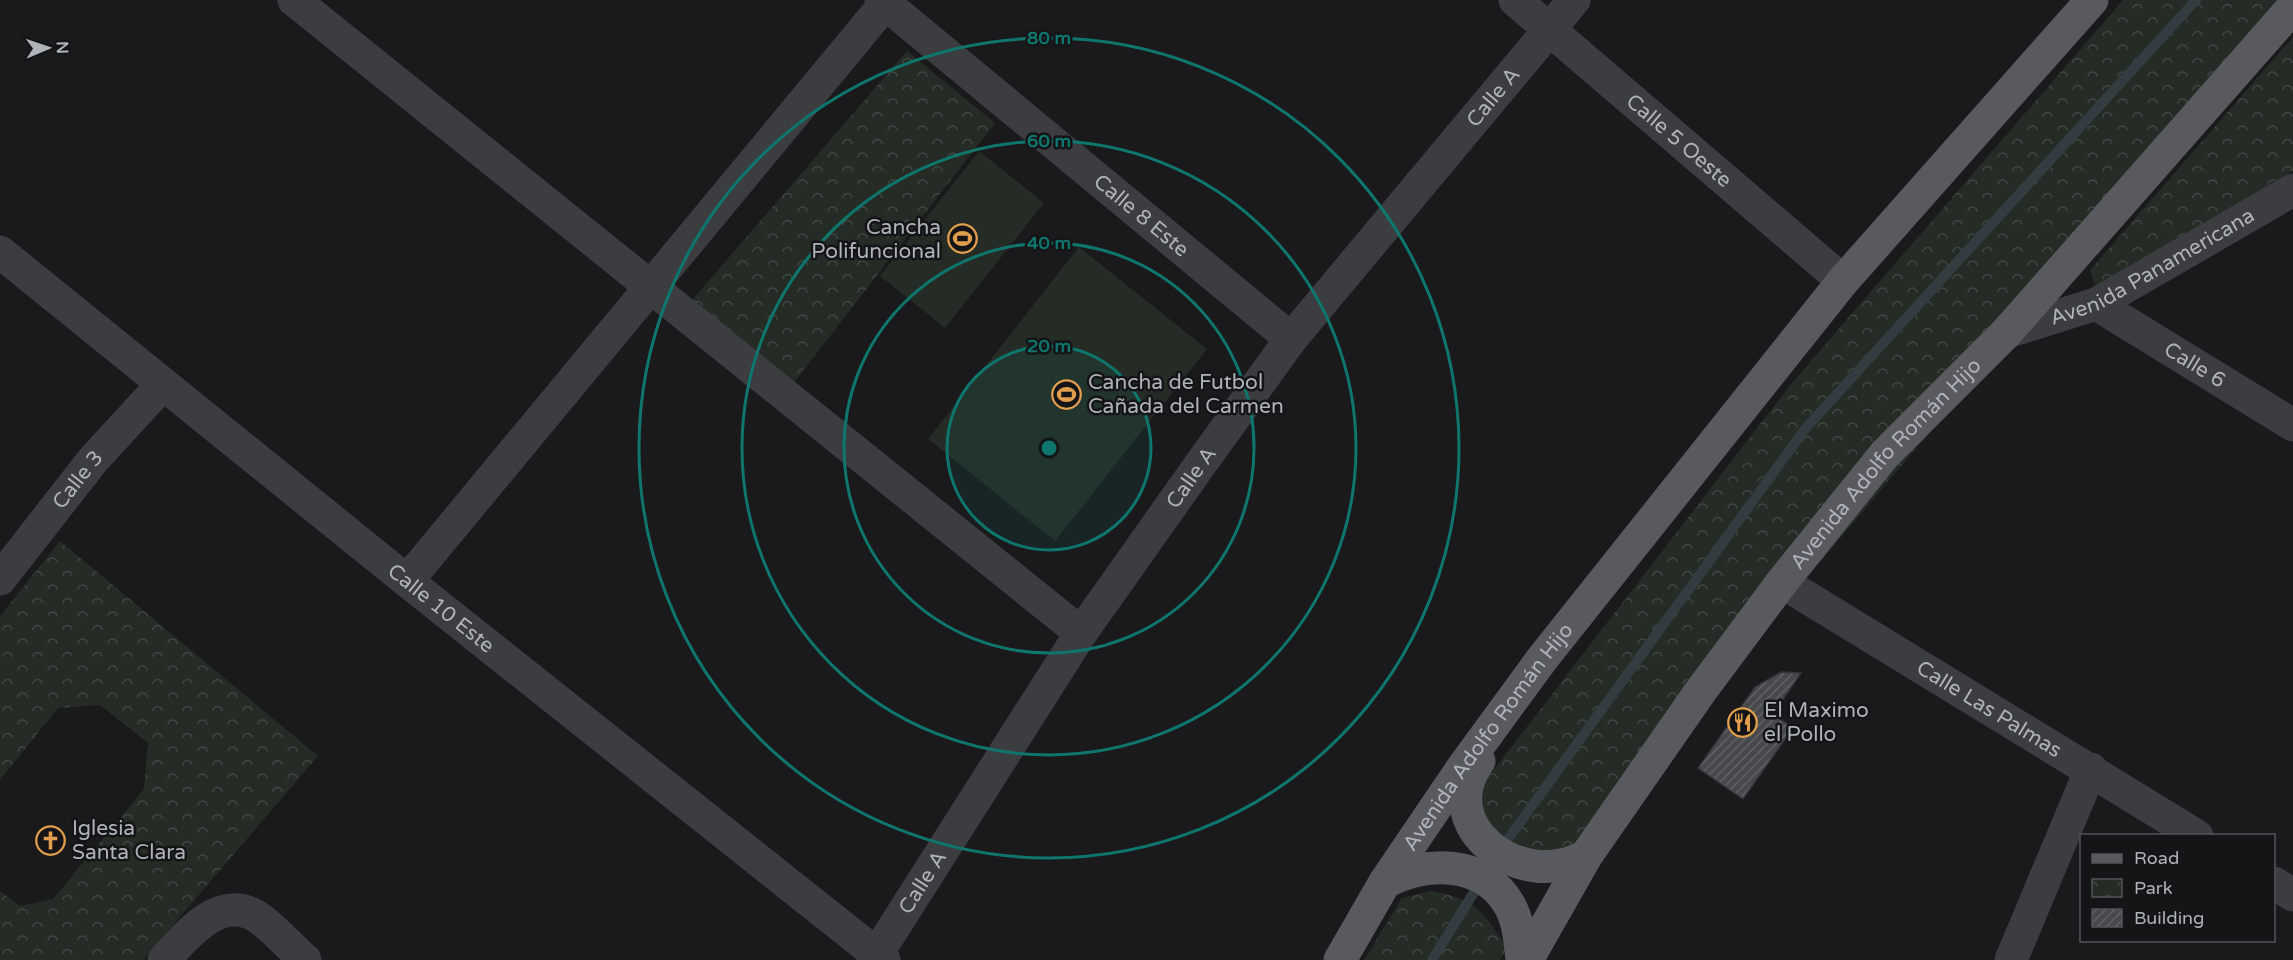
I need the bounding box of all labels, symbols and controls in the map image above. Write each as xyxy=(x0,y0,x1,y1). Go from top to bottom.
north arrow xyxy=(18,18,78,78)
text: 80 m xyxy=(1027,27,1071,49)
text: N xyxy=(52,41,72,54)
street label: Calle A xyxy=(1461,63,1525,132)
street label: Calle 5 Oeste xyxy=(1621,89,1737,193)
text: 60 m xyxy=(1027,130,1071,152)
street label: Calle 8 Este xyxy=(1089,169,1194,262)
street label: Avenida Panamericana xyxy=(2047,203,2259,331)
place label: Cancha Polifuncional xyxy=(811,215,941,264)
sports icon: Cancha Polifuncional xyxy=(946,223,978,255)
text: 40 m xyxy=(1027,232,1071,254)
text: 20 m xyxy=(1027,335,1071,357)
street label: Calle 6 xyxy=(2159,337,2230,393)
street label: Avenida Adolfo Román Hijo xyxy=(1785,353,1987,575)
place label: Cancha de Futbol Cañada del Carmen xyxy=(1088,370,1284,419)
sports icon: Cancha de Futbol Cañada del Carmen xyxy=(1051,378,1083,410)
centre of rings xyxy=(1039,438,1059,458)
street label: Calle A xyxy=(1161,442,1222,514)
street label: Calle 3 xyxy=(47,445,108,514)
street label: Calle 10 Este xyxy=(383,559,499,659)
street label: Avenida Adolfo Román Hijo xyxy=(1398,618,1579,856)
street label: Calle Las Palmas xyxy=(1912,655,2066,763)
place label: El Maximo el Pollo xyxy=(1764,698,1869,747)
restaurant icon: El Maximo el Pollo xyxy=(1727,706,1759,738)
place label: Iglesia Santa Clara xyxy=(72,816,186,865)
church icon: Iglesia Santa Clara xyxy=(35,824,67,856)
legend xyxy=(2080,834,2275,942)
street label: Calle A xyxy=(893,846,952,919)
text: Road xyxy=(2134,847,2179,869)
text: Park xyxy=(2134,877,2173,899)
text: Building xyxy=(2134,907,2204,929)

